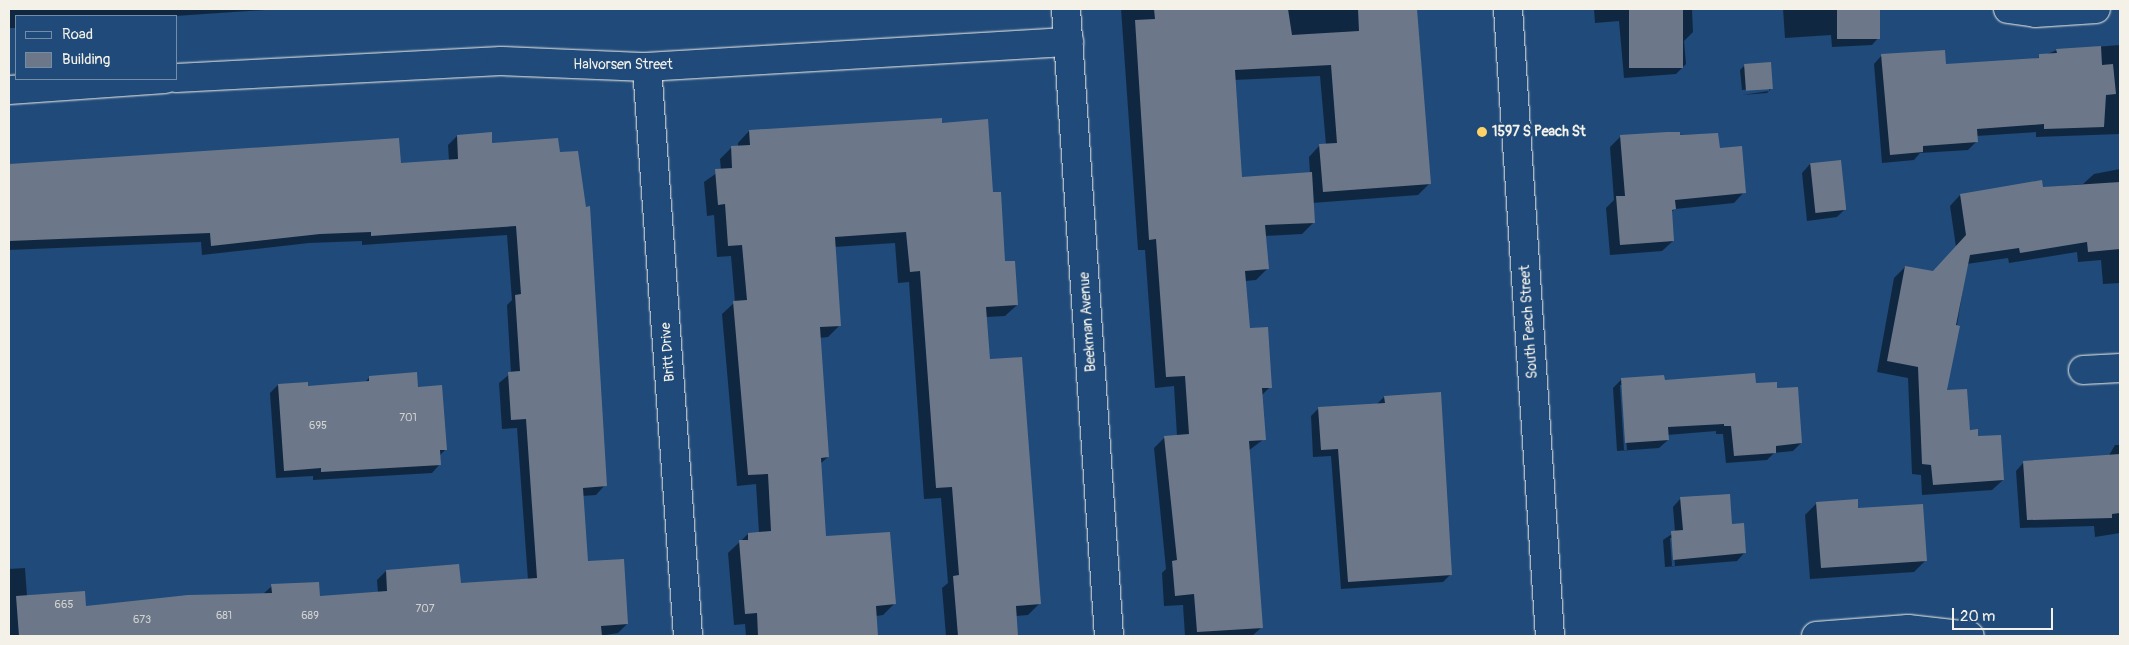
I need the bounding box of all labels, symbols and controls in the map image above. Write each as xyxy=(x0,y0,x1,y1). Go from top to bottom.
legend xyxy=(15,15,178,80)
text: Road xyxy=(62,25,93,44)
text: Building xyxy=(62,50,110,69)
street label: Halvorsen Street xyxy=(573,57,673,73)
place label: 1597 S Peach St xyxy=(1492,124,1586,140)
marker: 1597 S Peach St xyxy=(1476,126,1488,138)
street label: South Peach Street xyxy=(1517,265,1541,379)
street label: Beekman Avenue xyxy=(1076,271,1100,373)
street label: Britt Drive xyxy=(658,322,678,382)
house number: 701 xyxy=(399,411,417,425)
house number: 695 xyxy=(309,419,327,433)
house number: 665 xyxy=(55,598,73,612)
scale bar xyxy=(1954,598,2055,630)
house number: 707 xyxy=(415,602,435,616)
text: 20 m xyxy=(1960,607,1995,626)
house number: 681 xyxy=(216,609,232,623)
house number: 689 xyxy=(301,609,319,623)
house number: 673 xyxy=(133,613,151,627)

